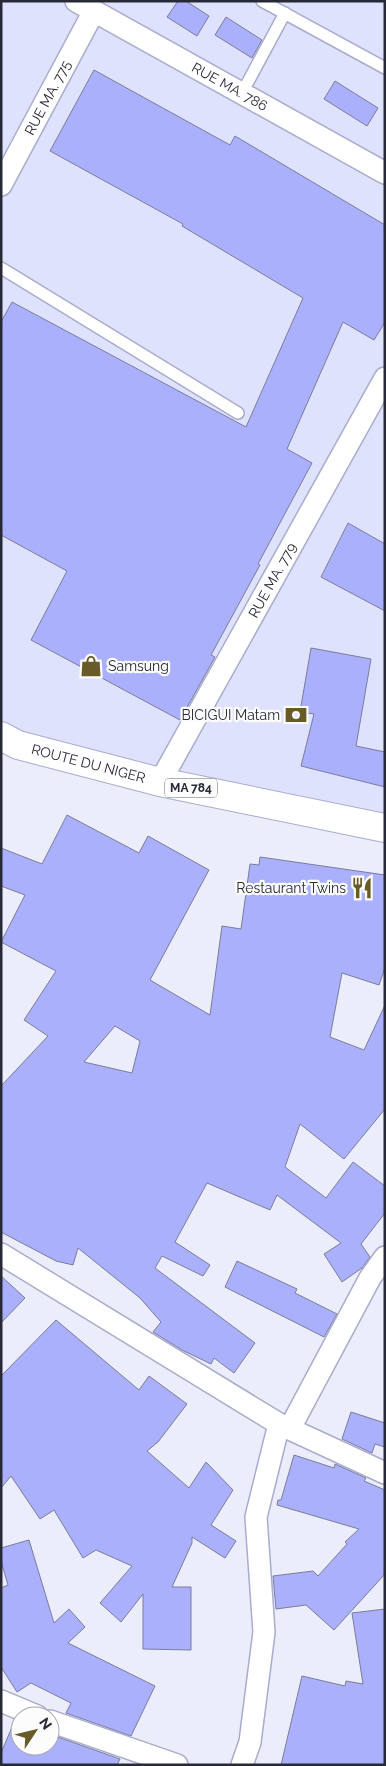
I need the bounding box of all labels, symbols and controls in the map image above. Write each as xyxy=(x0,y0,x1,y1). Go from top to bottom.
street label: RUE MA. 775 xyxy=(21,57,74,138)
street label: RUE MA. 786 xyxy=(189,59,270,114)
street label: RUE MA. 779 xyxy=(245,540,300,620)
shop icon: Samsung xyxy=(78,653,104,679)
place label: Samsung xyxy=(108,658,169,674)
bank icon: BICIGUI Matam xyxy=(283,702,309,728)
place label: BICIGUI Matam xyxy=(182,707,280,723)
street label: ROUTE DU NIGER xyxy=(30,741,147,786)
road number: MA 784 xyxy=(165,778,217,798)
restaurant icon: Restaurant Twins xyxy=(349,875,375,901)
place label: Restaurant Twins xyxy=(236,880,346,896)
north arrow xyxy=(10,1706,60,1756)
text: N xyxy=(36,1715,55,1733)

